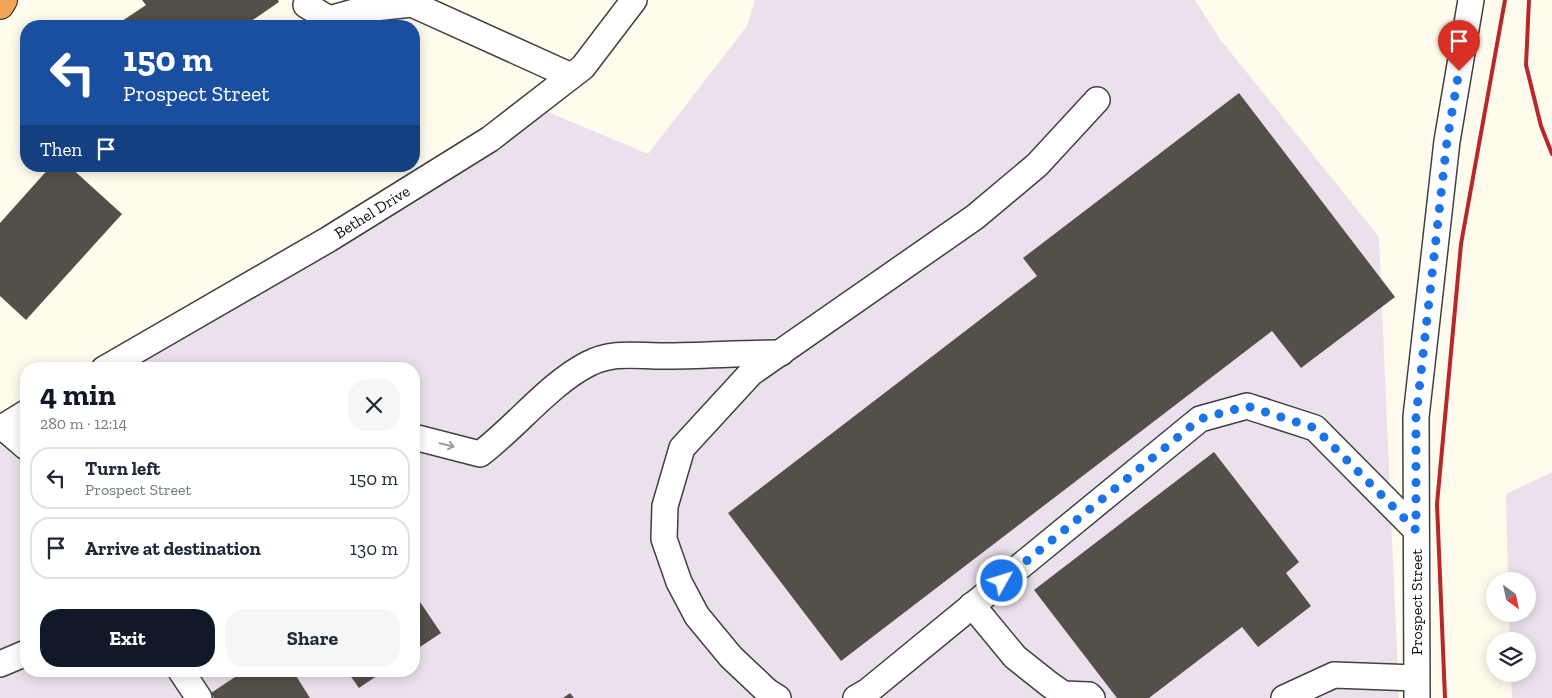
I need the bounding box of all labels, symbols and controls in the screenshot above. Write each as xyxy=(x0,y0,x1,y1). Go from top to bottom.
pin xyxy=(1438,20,1480,71)
icon: arrive xyxy=(1445,27,1473,55)
text: 150 m xyxy=(123,38,213,80)
icon: left xyxy=(40,40,105,105)
text: Prospect Street xyxy=(123,80,270,107)
icon: arrive xyxy=(92,135,120,163)
text: Then xyxy=(40,138,82,161)
street label: Bethel Drive xyxy=(331,181,413,243)
text: 4 min xyxy=(40,377,116,413)
button: close xyxy=(348,379,400,431)
text: 280 m · 12:14 xyxy=(40,414,127,433)
one-way arrow xyxy=(438,441,454,451)
text: Turn left xyxy=(85,457,160,480)
icon: left xyxy=(42,464,70,492)
text: 150 m xyxy=(349,467,398,490)
text: Prospect Street xyxy=(85,480,192,499)
icon: arrive xyxy=(42,534,70,562)
text: Arrive at destination xyxy=(85,537,261,560)
text: 130 m xyxy=(350,537,398,560)
street label: Prospect Street xyxy=(1407,549,1426,655)
position arrow xyxy=(975,554,1027,606)
north arrow xyxy=(1486,572,1536,622)
map controls xyxy=(1486,572,1536,682)
button: Exit xyxy=(40,609,215,667)
button: Share xyxy=(225,609,400,667)
button: layers xyxy=(1486,632,1536,682)

